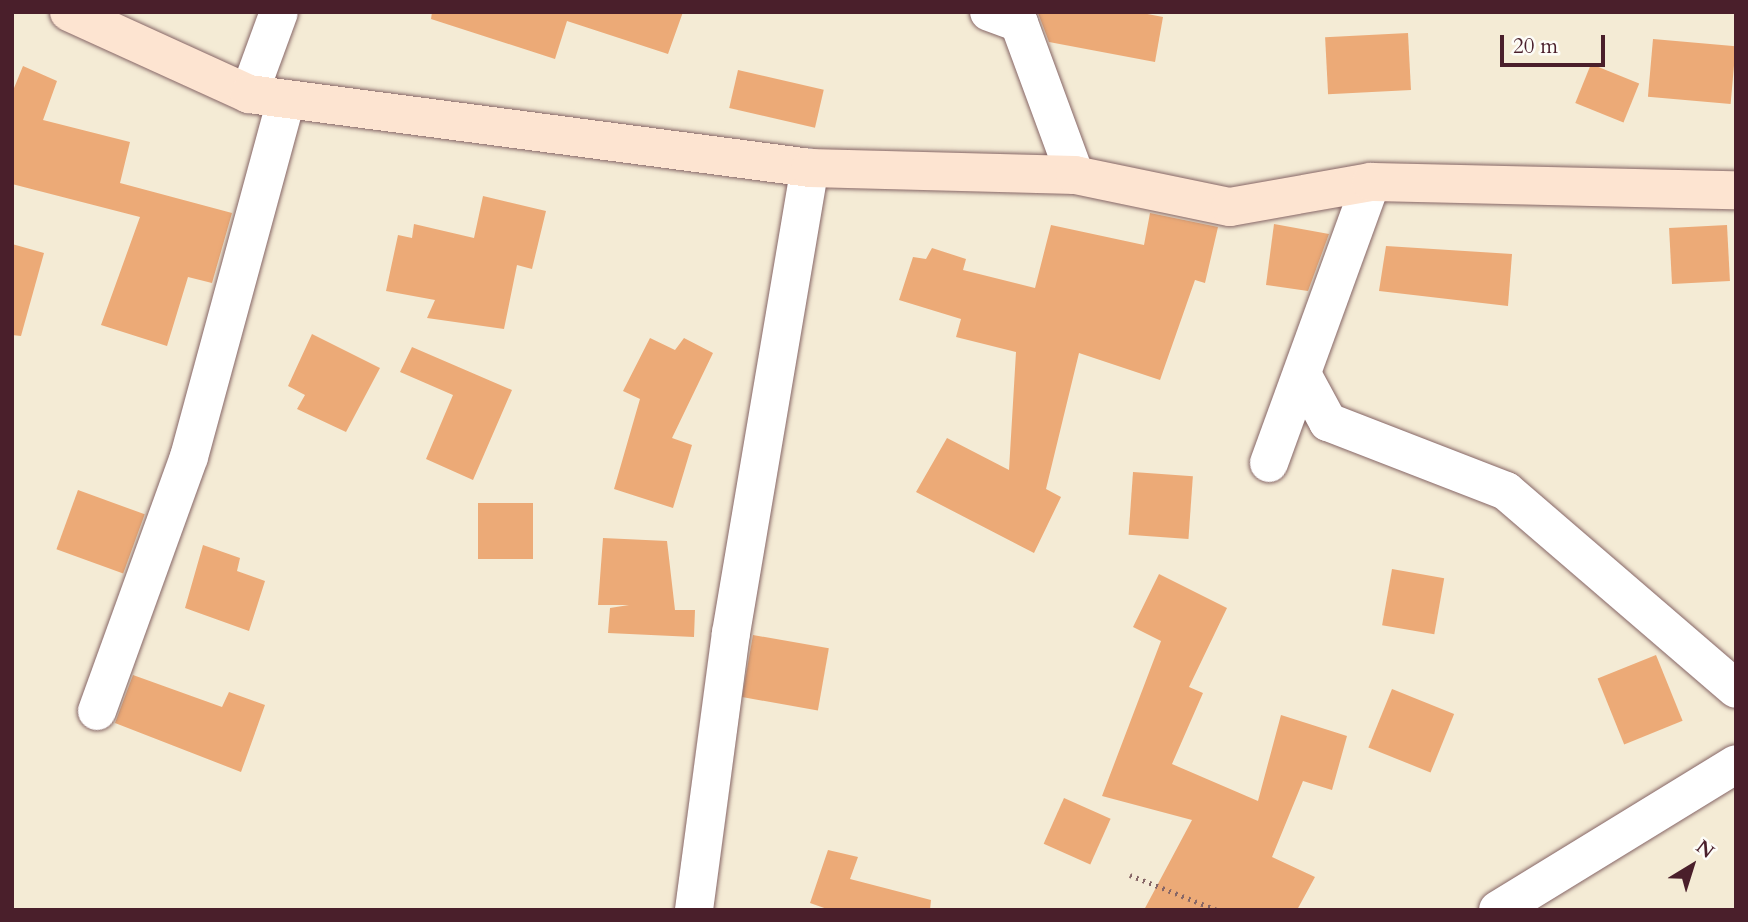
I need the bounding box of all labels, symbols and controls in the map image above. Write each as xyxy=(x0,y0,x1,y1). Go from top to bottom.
scale bar xyxy=(1503,21,1608,65)
text: 20 m xyxy=(1513,32,1558,61)
north arrow xyxy=(1657,831,1727,901)
text: N xyxy=(1690,834,1719,865)

